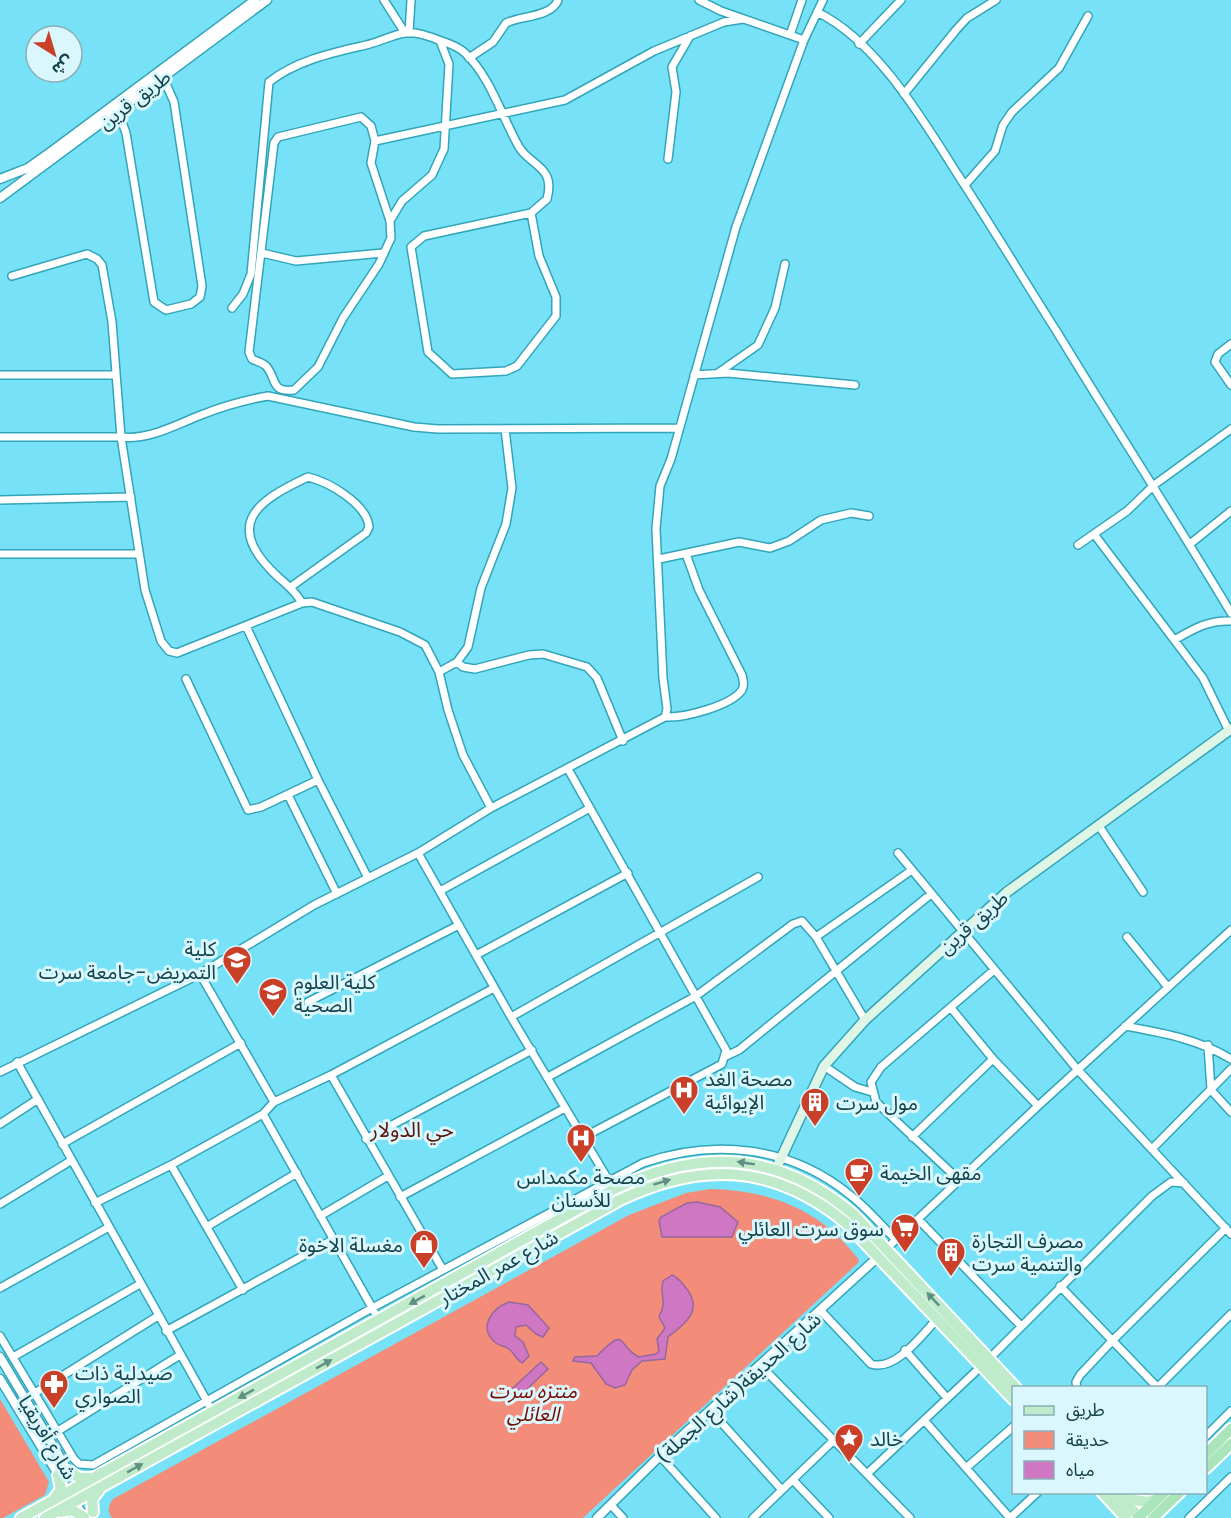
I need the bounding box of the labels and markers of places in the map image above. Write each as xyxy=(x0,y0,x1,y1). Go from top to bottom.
place label: كلية التمريض-جامعة سرت xyxy=(39,936,217,984)
school or university icon: كلية التمريض-جامعة سرت xyxy=(221,944,253,986)
place label: كلية العلوم الصحية xyxy=(294,969,376,1017)
school or university icon: كلية العلوم الصحية xyxy=(257,976,289,1018)
place label: مصحة الغد الإيوائية xyxy=(705,1066,793,1115)
hospital icon: مصحة الغد الإيوائية xyxy=(668,1074,700,1116)
building icon: مول سرت xyxy=(799,1086,831,1128)
place label: مول سرت xyxy=(836,1090,918,1115)
hospital icon: مصحة مكمداس للأسنان xyxy=(565,1122,597,1164)
cafe icon: مقهى الخيمة xyxy=(843,1156,875,1198)
place label: مقهى الخيمة xyxy=(880,1160,981,1185)
place label: مصحة مكمداس للأسنان xyxy=(517,1164,645,1212)
supermarket icon: سوق سرت العائلي xyxy=(889,1212,921,1254)
place label: سوق سرت العائلي xyxy=(738,1216,884,1244)
shop icon: مغسلة الاخوة xyxy=(408,1228,440,1270)
place label: مصرف التجارة والتنمية سرت xyxy=(972,1228,1084,1276)
place label: مغسلة الاخوة xyxy=(299,1232,403,1257)
building icon: مصرف التجارة والتنمية سرت xyxy=(935,1236,967,1278)
place label: صيدلية ذات الصواري xyxy=(75,1360,172,1411)
pharmacy icon: صيدلية ذات الصواري xyxy=(38,1368,70,1410)
place icon: خالد xyxy=(833,1422,865,1464)
place label: خالد xyxy=(870,1426,903,1451)

